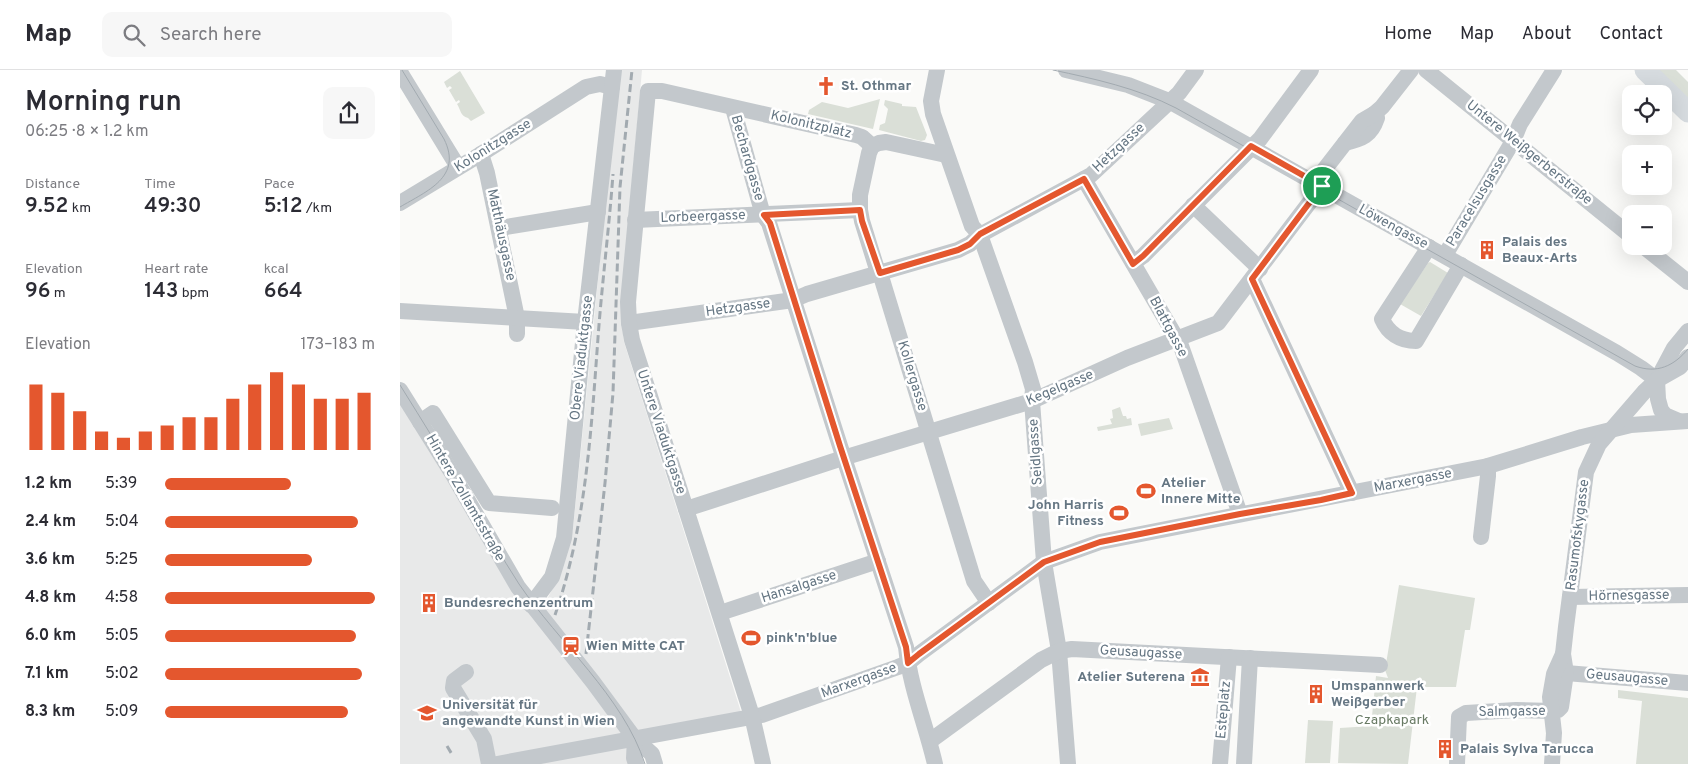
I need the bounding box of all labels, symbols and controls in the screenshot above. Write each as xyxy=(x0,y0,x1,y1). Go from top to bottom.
search box xyxy=(102,12,452,57)
text: Map xyxy=(25,20,72,50)
icon: search xyxy=(120,21,148,49)
text: Search here xyxy=(160,23,261,47)
text: Home xyxy=(1384,23,1432,46)
text: Map xyxy=(1460,23,1494,46)
text: About xyxy=(1522,23,1571,46)
text: Contact xyxy=(1599,23,1663,46)
church icon: St. Othmar xyxy=(815,75,837,97)
place label: St. Othmar xyxy=(841,78,911,95)
text: Morning run xyxy=(25,85,182,121)
map controls xyxy=(1622,85,1672,255)
button: locate xyxy=(1622,85,1672,135)
button: share xyxy=(323,87,375,139)
street label: Untere Weißgerberstraße xyxy=(1463,97,1595,209)
street label: Kolonitzplatz xyxy=(769,107,853,143)
street label: Bechardgasse xyxy=(727,113,767,203)
street label: Kolonitzgasse xyxy=(451,116,535,176)
street label: Hetzgasse xyxy=(1089,120,1149,176)
text: 06:25 · 8 × 1.2 km xyxy=(25,122,148,142)
button: + xyxy=(1622,145,1672,195)
street label: Paracelsusgasse xyxy=(1443,152,1511,250)
pin xyxy=(1301,165,1343,207)
icon: arrive xyxy=(1308,172,1336,200)
text: Distance xyxy=(25,176,80,193)
text: Time xyxy=(144,176,176,193)
text: Pace xyxy=(264,176,294,193)
street label: Matthäusgasse xyxy=(483,187,519,283)
text: 9.52 xyxy=(25,193,68,220)
text: 49:30 xyxy=(144,193,201,220)
text: 5:12 xyxy=(264,193,303,220)
text: km xyxy=(68,200,91,217)
text: /km xyxy=(303,200,332,217)
street label: Löwengasse xyxy=(1355,201,1431,253)
button: − xyxy=(1622,205,1672,255)
street label: Lorbeergasse xyxy=(660,207,746,227)
place label: Palais des Beaux-Arts xyxy=(1502,234,1578,267)
building icon: Palais des Beaux-Arts xyxy=(1476,239,1498,261)
text: Elevation xyxy=(25,261,83,278)
text: Heart rate xyxy=(144,261,208,278)
text: kcal xyxy=(264,261,289,278)
text: 96 xyxy=(25,278,51,305)
text: 143 xyxy=(144,278,178,305)
text: 664 xyxy=(264,278,303,305)
text: m xyxy=(51,285,66,302)
text: bpm xyxy=(178,285,209,302)
street label: Blattgasse xyxy=(1145,294,1191,360)
street label: Obere Viaduktgasse xyxy=(567,295,597,421)
street label: Hetzgasse xyxy=(705,295,771,321)
text: Elevation xyxy=(25,335,91,355)
text: 173–183 m xyxy=(301,335,375,355)
street label: Kollergasse xyxy=(893,339,931,413)
street label: Kegelgasse xyxy=(1024,366,1096,410)
street label: Untere Viaduktgasse xyxy=(633,368,689,496)
street label: Seidlgasse xyxy=(1025,418,1047,486)
street label: Hintere Zollamtsstraße xyxy=(422,432,508,564)
street label: Marxergasse xyxy=(1373,465,1453,497)
text: 1.2 km xyxy=(25,474,72,494)
text: 5:39 xyxy=(105,474,137,494)
place label: Atelier Innere Mitte xyxy=(1161,475,1241,508)
street label: Rasumofskygasse xyxy=(1563,478,1593,592)
sports icon: Atelier Innere Mitte xyxy=(1135,480,1157,502)
place label: John Harris Fitness xyxy=(1028,497,1104,530)
sports icon: John Harris Fitness xyxy=(1108,502,1130,524)
text: 2.4 km xyxy=(25,512,76,532)
text: 5:04 xyxy=(105,512,139,532)
text: 3.6 km xyxy=(25,550,75,570)
text: 5:25 xyxy=(105,550,138,570)
street label: Hansalgasse xyxy=(759,567,839,607)
street label: Hörnesgasse xyxy=(1588,587,1670,605)
text: 4.8 km xyxy=(25,588,76,608)
text: 4:58 xyxy=(105,588,138,608)
building icon: Bundesrechenzentrum xyxy=(418,592,440,614)
place label: Bundesrechenzentrum xyxy=(444,595,593,612)
text: 6.0 km xyxy=(25,626,76,646)
text: 5:05 xyxy=(105,626,139,646)
sports icon: pink'n'blue xyxy=(740,627,762,649)
place label: pink'n'blue xyxy=(766,630,838,647)
station icon: Wien Mitte CAT xyxy=(560,635,582,657)
place label: Wien Mitte CAT xyxy=(586,638,685,655)
street label: Geusaugasse xyxy=(1099,642,1183,664)
street label: Marxergasse xyxy=(819,659,899,703)
text: 7.1 km xyxy=(25,664,69,684)
text: 5:02 xyxy=(105,664,139,684)
museum icon: Atelier Suterena xyxy=(1189,666,1211,688)
street label: Geusaugasse xyxy=(1585,666,1669,690)
place label: Atelier Suterena xyxy=(1077,669,1185,686)
place label: Umspannwerk Weißgerber xyxy=(1331,678,1425,711)
street label: Esteplatz xyxy=(1213,680,1235,740)
building icon: Umspannwerk Weißgerber xyxy=(1305,683,1327,705)
place label: Universität für angewandte Kunst in Wien xyxy=(442,697,615,730)
text: 8.3 km xyxy=(25,702,75,722)
text: 5:09 xyxy=(105,702,138,722)
school or university icon: Universität für angewandte Kunst in Wien xyxy=(416,702,438,724)
street label: Salmgasse xyxy=(1478,703,1546,721)
park label: Czapkapark xyxy=(1355,712,1429,729)
building icon: Palais Sylva Tarucca xyxy=(1434,738,1456,760)
place label: Palais Sylva Tarucca xyxy=(1460,741,1594,758)

